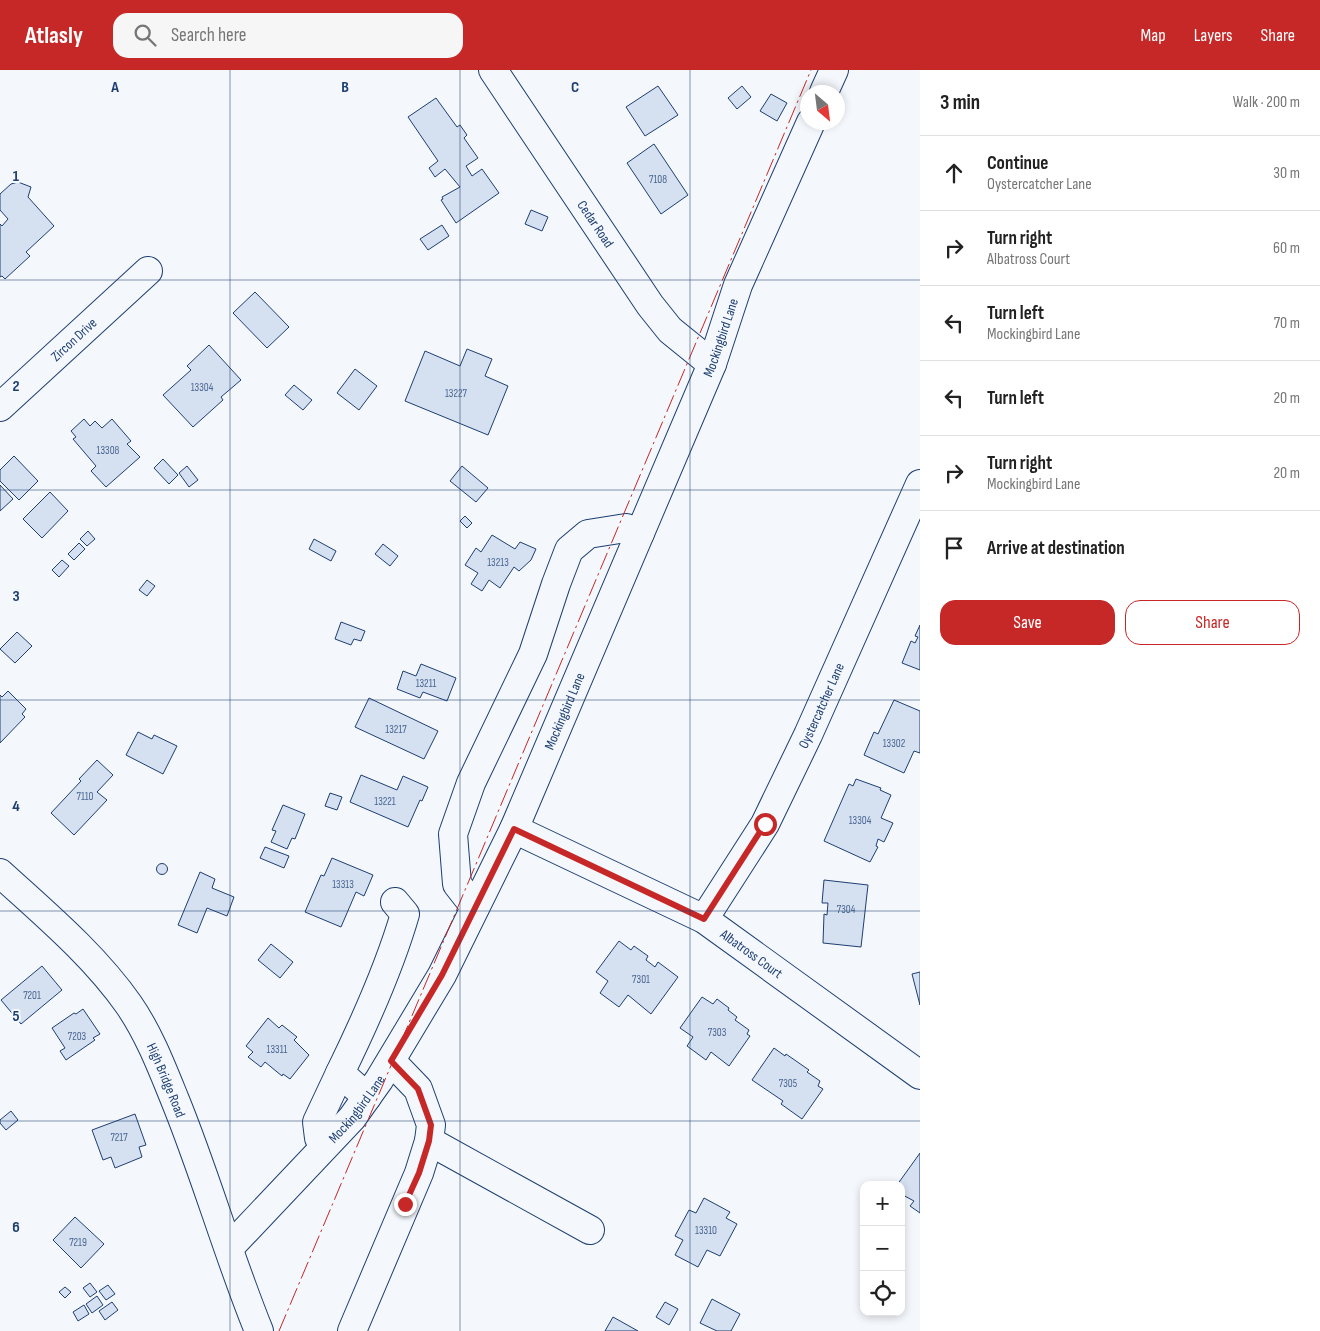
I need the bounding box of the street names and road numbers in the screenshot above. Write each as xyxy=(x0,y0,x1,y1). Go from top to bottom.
street label: Cedar Road xyxy=(574,197,617,251)
street label: Mockingbird Lane xyxy=(699,296,742,380)
street label: Zircon Drive xyxy=(47,314,100,365)
street label: Oystercatcher Lane xyxy=(795,660,848,751)
street label: Mockingbird Lane xyxy=(541,670,589,752)
street label: Albatross Court xyxy=(716,925,786,982)
street label: High Bridge Road xyxy=(143,1040,189,1120)
street label: Mockingbird Lane xyxy=(325,1072,389,1147)

